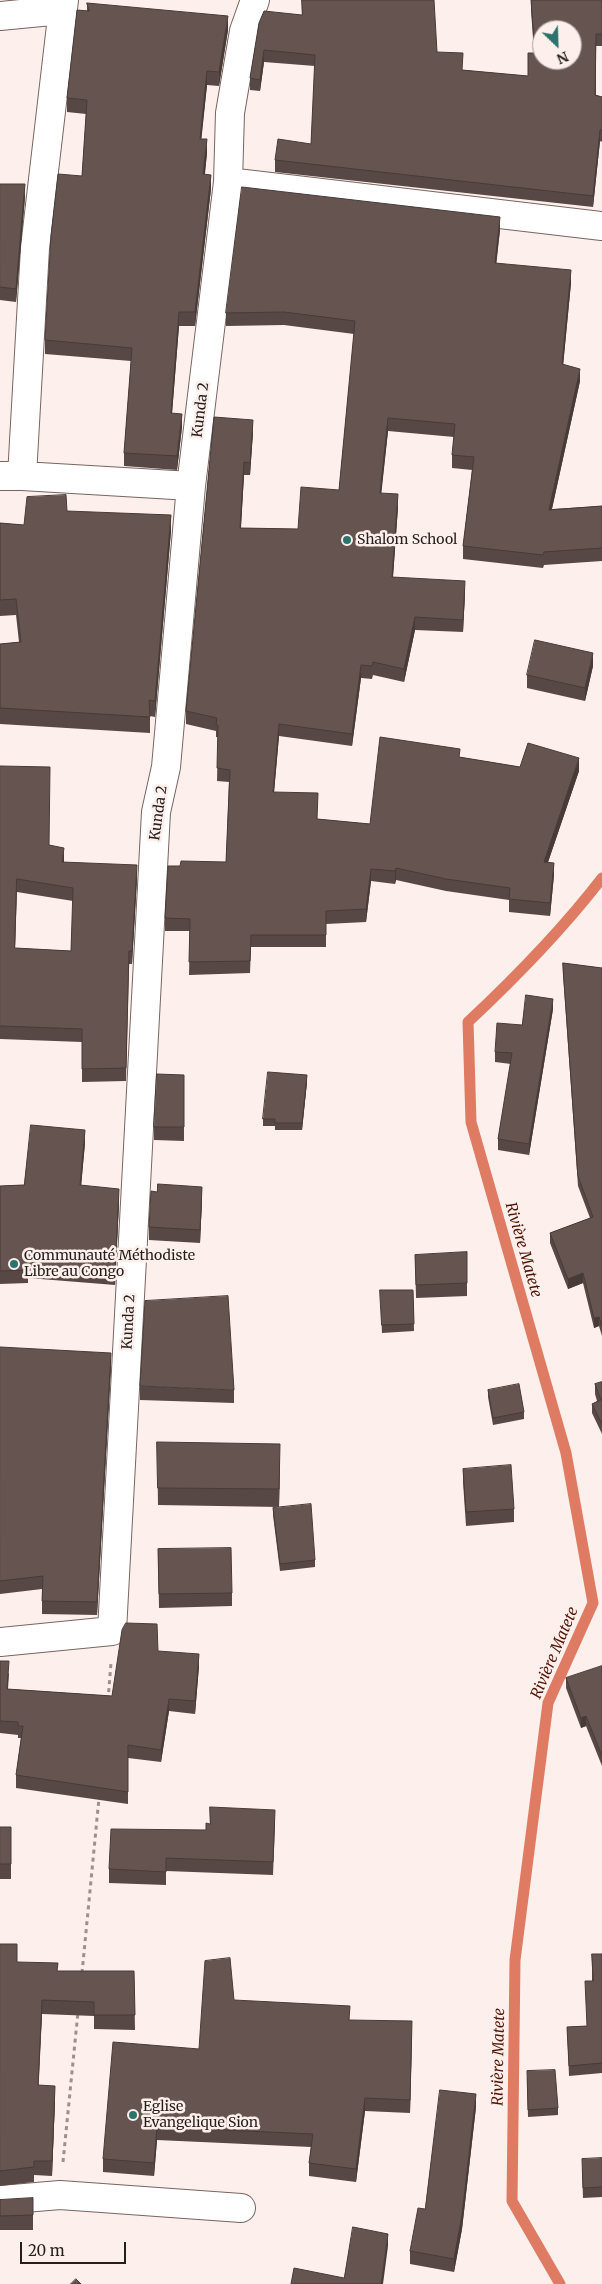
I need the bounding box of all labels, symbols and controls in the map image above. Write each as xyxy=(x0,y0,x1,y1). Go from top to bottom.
north arrow xyxy=(532,20,582,70)
text: N xyxy=(554,47,571,68)
street label: Kunda 2 xyxy=(189,381,213,439)
place label: Shalom School xyxy=(357,532,457,548)
marker: Shalom School xyxy=(341,534,353,546)
street label: Kunda 2 xyxy=(147,784,171,842)
water label: Rivière Matete xyxy=(501,1200,545,1300)
place label: Communauté Méthodiste Libre au Congo xyxy=(24,1248,195,1280)
marker: Communauté Méthodiste Libre au Congo xyxy=(8,1258,20,1270)
street label: Kunda 2 xyxy=(119,1294,139,1350)
water label: Rivière Matete xyxy=(528,1604,582,1702)
water label: Rivière Matete xyxy=(489,2008,509,2106)
place label: Eglise Evangelique Sion xyxy=(143,2099,258,2132)
marker: Eglise Evangelique Sion xyxy=(127,2109,139,2121)
scale bar xyxy=(22,2232,129,2264)
text: 20 m xyxy=(28,2241,65,2260)

